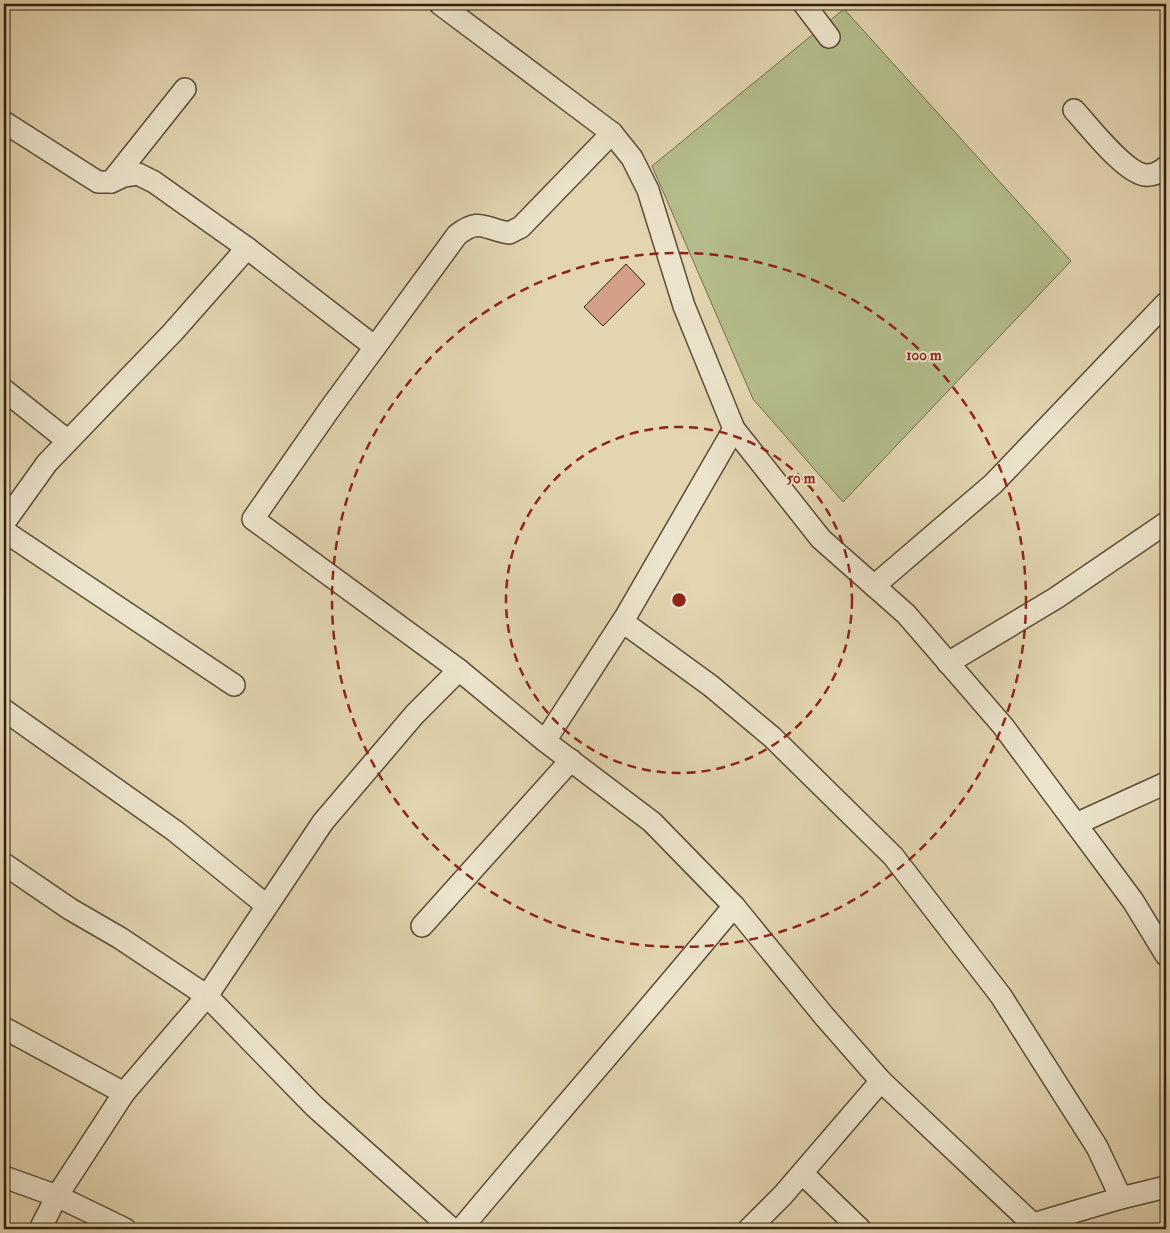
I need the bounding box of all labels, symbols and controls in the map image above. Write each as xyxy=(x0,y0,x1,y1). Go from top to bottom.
text: 100 m xyxy=(906,346,942,365)
text: 50 m xyxy=(787,469,816,488)
centre of rings xyxy=(670,591,688,609)

